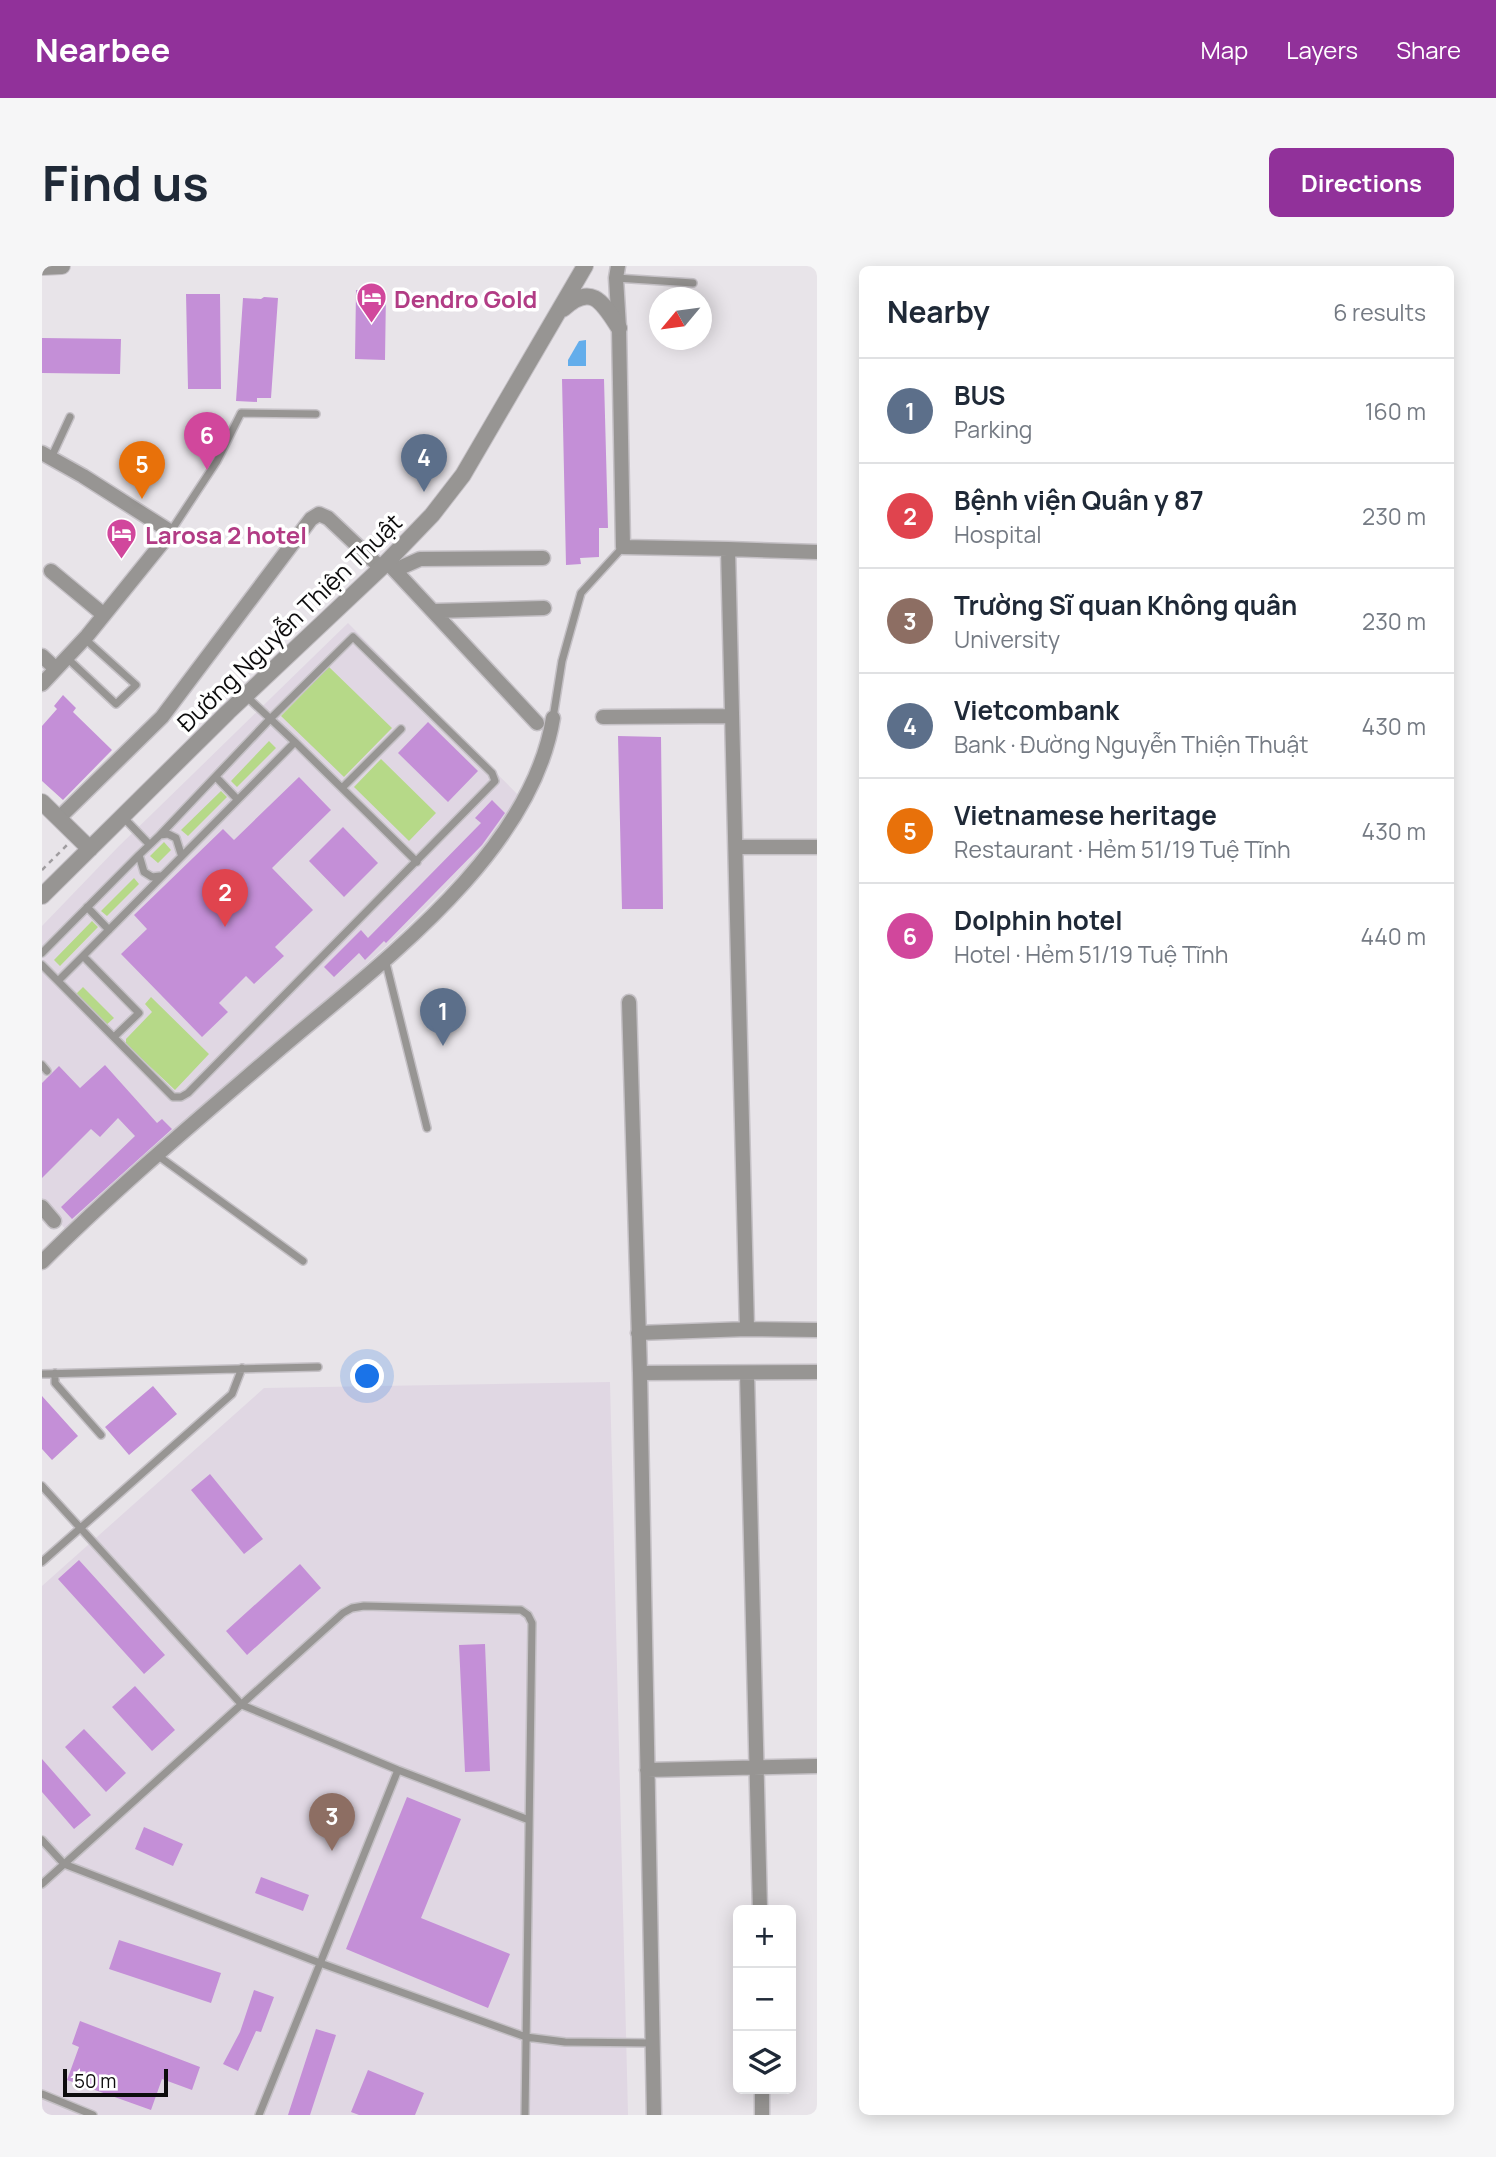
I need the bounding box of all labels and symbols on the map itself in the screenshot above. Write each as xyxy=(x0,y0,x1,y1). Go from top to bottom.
hotel icon: Dendro Gold xyxy=(354,281,388,325)
place label: Dendro Gold xyxy=(394,282,537,315)
north arrow xyxy=(649,287,712,350)
pin: 6 xyxy=(184,412,230,470)
pin: 4 xyxy=(401,434,447,492)
pin: 5 xyxy=(119,441,165,499)
street label: Đường Nguyễn Thiện Thuật xyxy=(169,506,409,738)
hotel icon: Larosa 2 hotel xyxy=(105,517,139,561)
place label: Larosa 2 hotel xyxy=(145,518,307,551)
pin: 2 xyxy=(202,869,248,927)
pin: 1 xyxy=(420,988,466,1046)
your location xyxy=(350,1359,384,1393)
pin: 3 xyxy=(309,1793,355,1851)
scale bar xyxy=(63,2066,168,2098)

